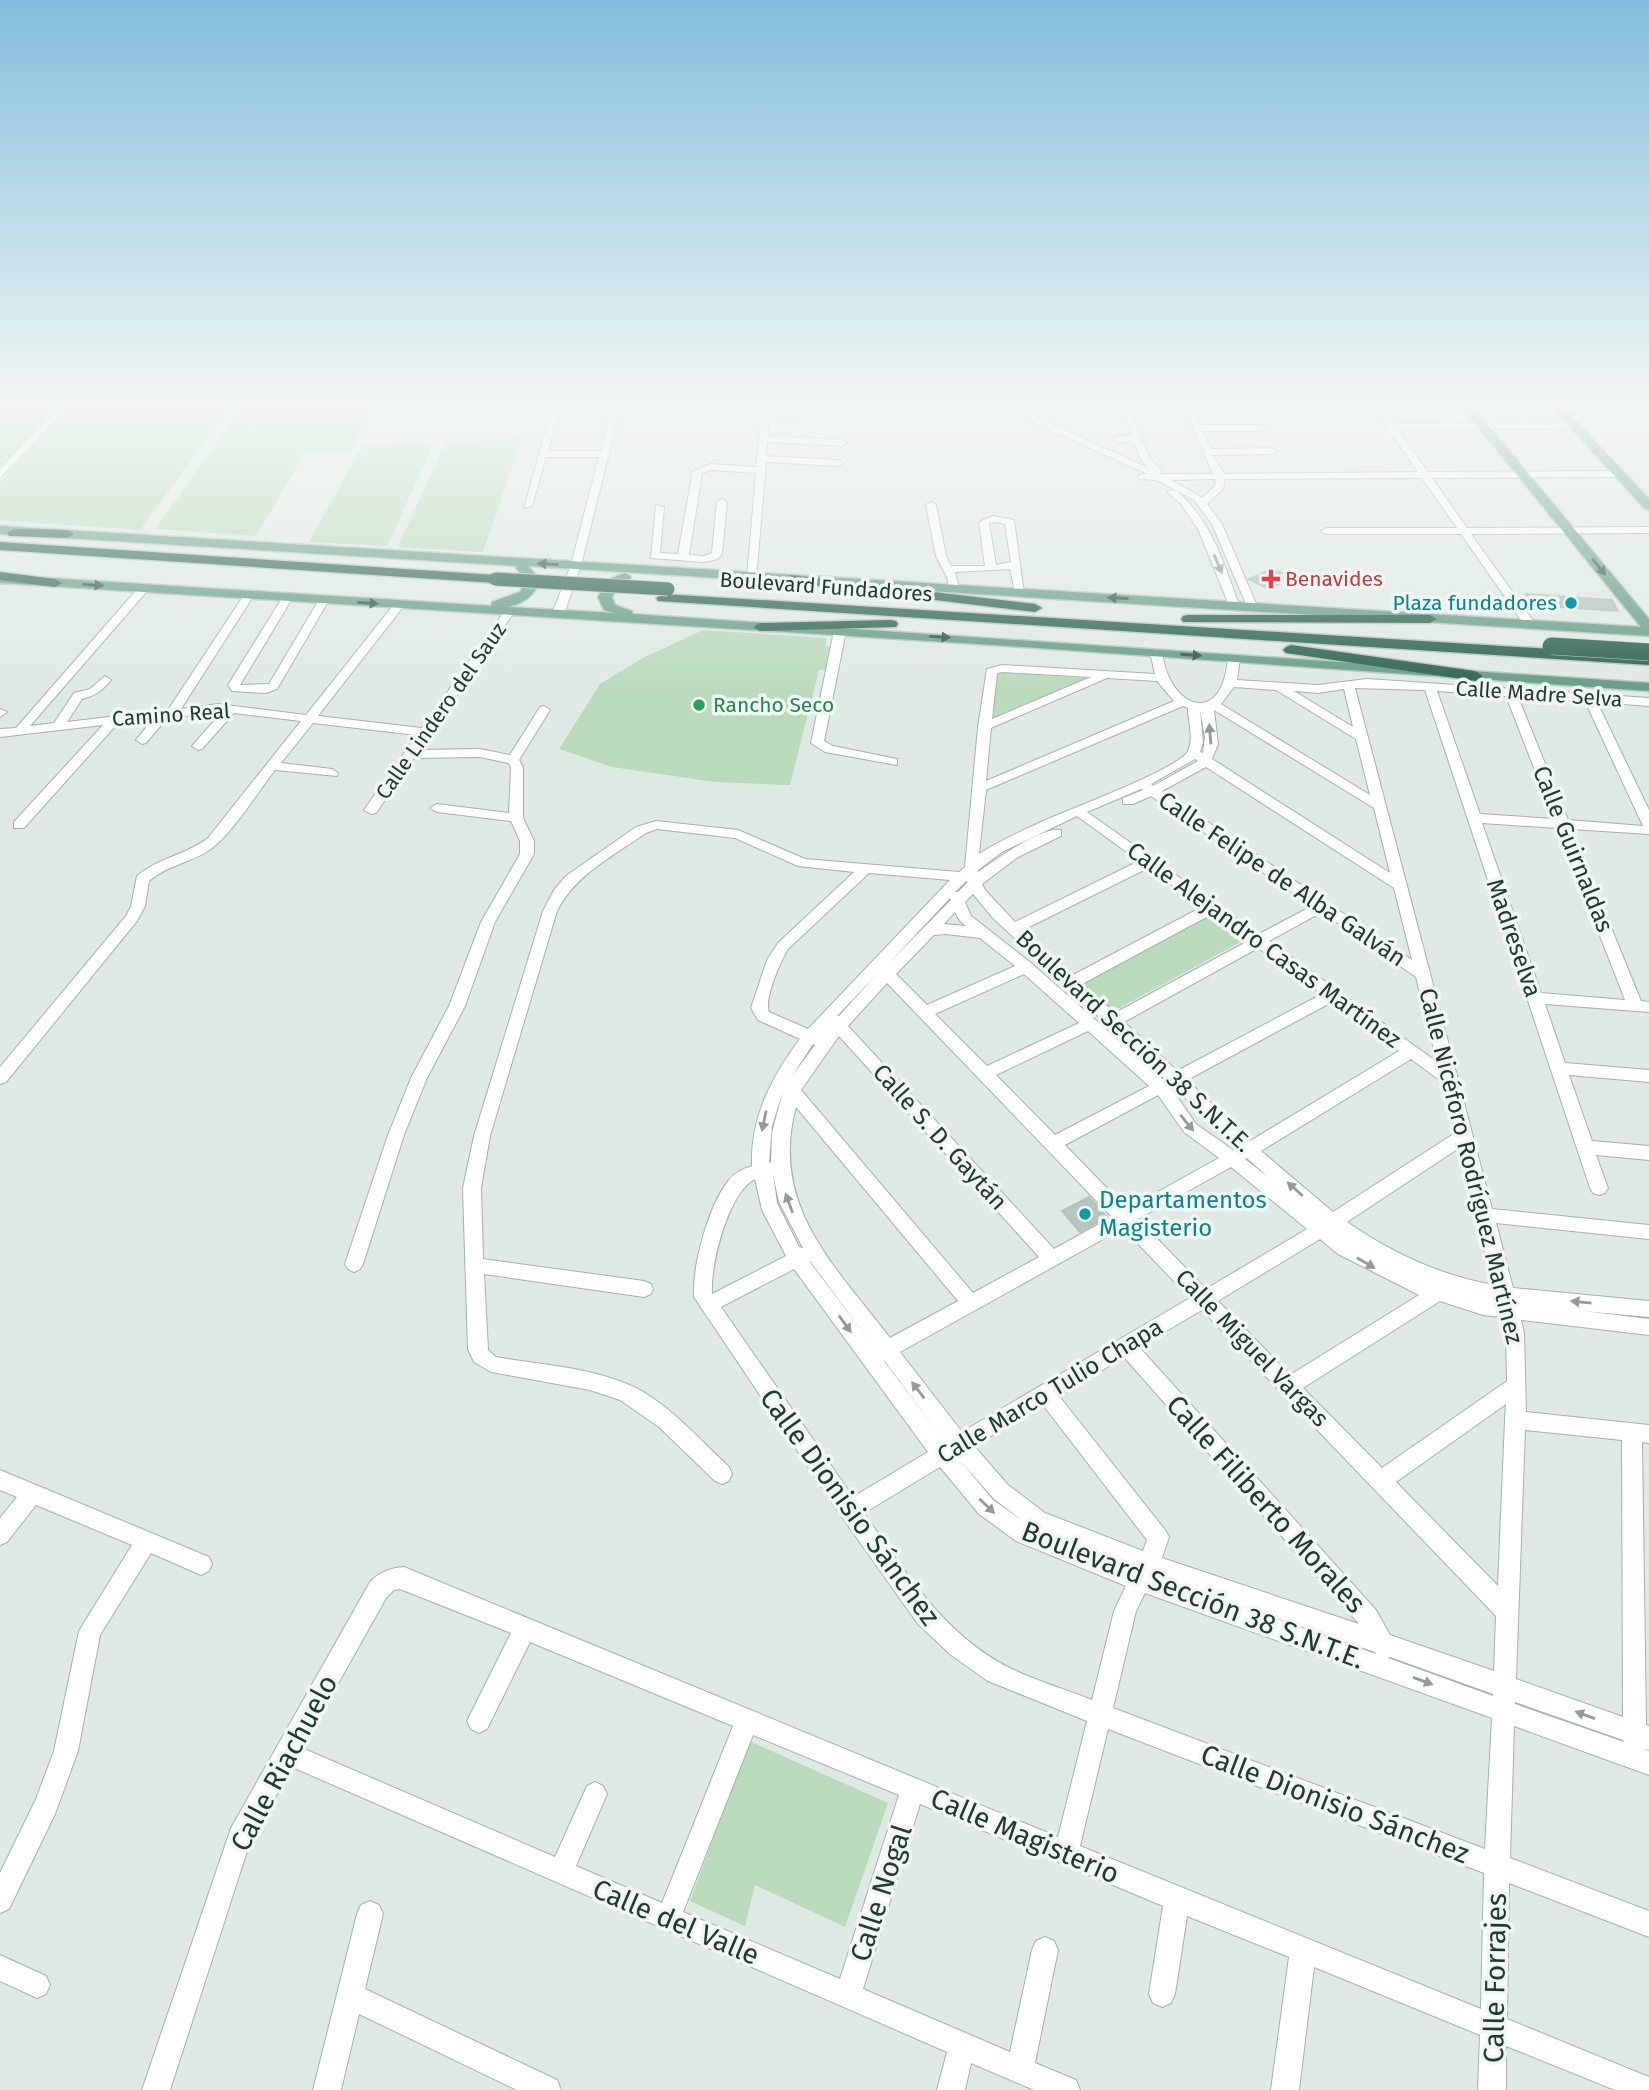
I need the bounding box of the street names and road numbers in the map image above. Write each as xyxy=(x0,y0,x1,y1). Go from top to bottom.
street label: Boulevard Fundadores xyxy=(719,567,933,607)
street label: Calle Lindero del Sauz xyxy=(370,618,512,804)
street label: Calle Madre Selva xyxy=(1455,675,1623,713)
street label: Camino Real xyxy=(111,698,231,732)
street label: Calle Guirnaldas xyxy=(1527,762,1619,936)
street label: Calle Felipe de Alba Galván xyxy=(1153,786,1411,972)
street label: Calle Alejandro Casas Martínez xyxy=(1122,836,1406,1054)
street label: Madreselva xyxy=(1481,875,1547,1001)
street label: Boulevard Sección 38 S.N.T.E. xyxy=(1010,924,1258,1158)
street label: Calle Nicéforo Rodríguez Martínez xyxy=(1413,985,1529,1347)
street label: Calle S. D. Gaytán xyxy=(867,1058,1013,1216)
street label: Calle Miguel Vargas xyxy=(1170,1263,1334,1433)
street label: Calle Marco Tulio Chapa xyxy=(932,1313,1168,1469)
street label: Calle Dionisio Sánchez xyxy=(753,1382,947,1632)
street label: Calle Filiberto Morales xyxy=(1160,1388,1372,1620)
street label: Boulevard Sección 38 S.N.T.E. xyxy=(1017,1514,1369,1676)
street label: Calle Riachuelo xyxy=(224,1669,344,1857)
street label: Calle Dionisio Sánchez xyxy=(1196,1738,1474,1870)
street label: Calle Magisterio xyxy=(926,1781,1124,1891)
street label: Calle Nogal xyxy=(843,1820,919,1966)
street label: Calle del Valle xyxy=(588,1872,764,1972)
street label: Calle Forrajes xyxy=(1477,1893,1513,2063)

